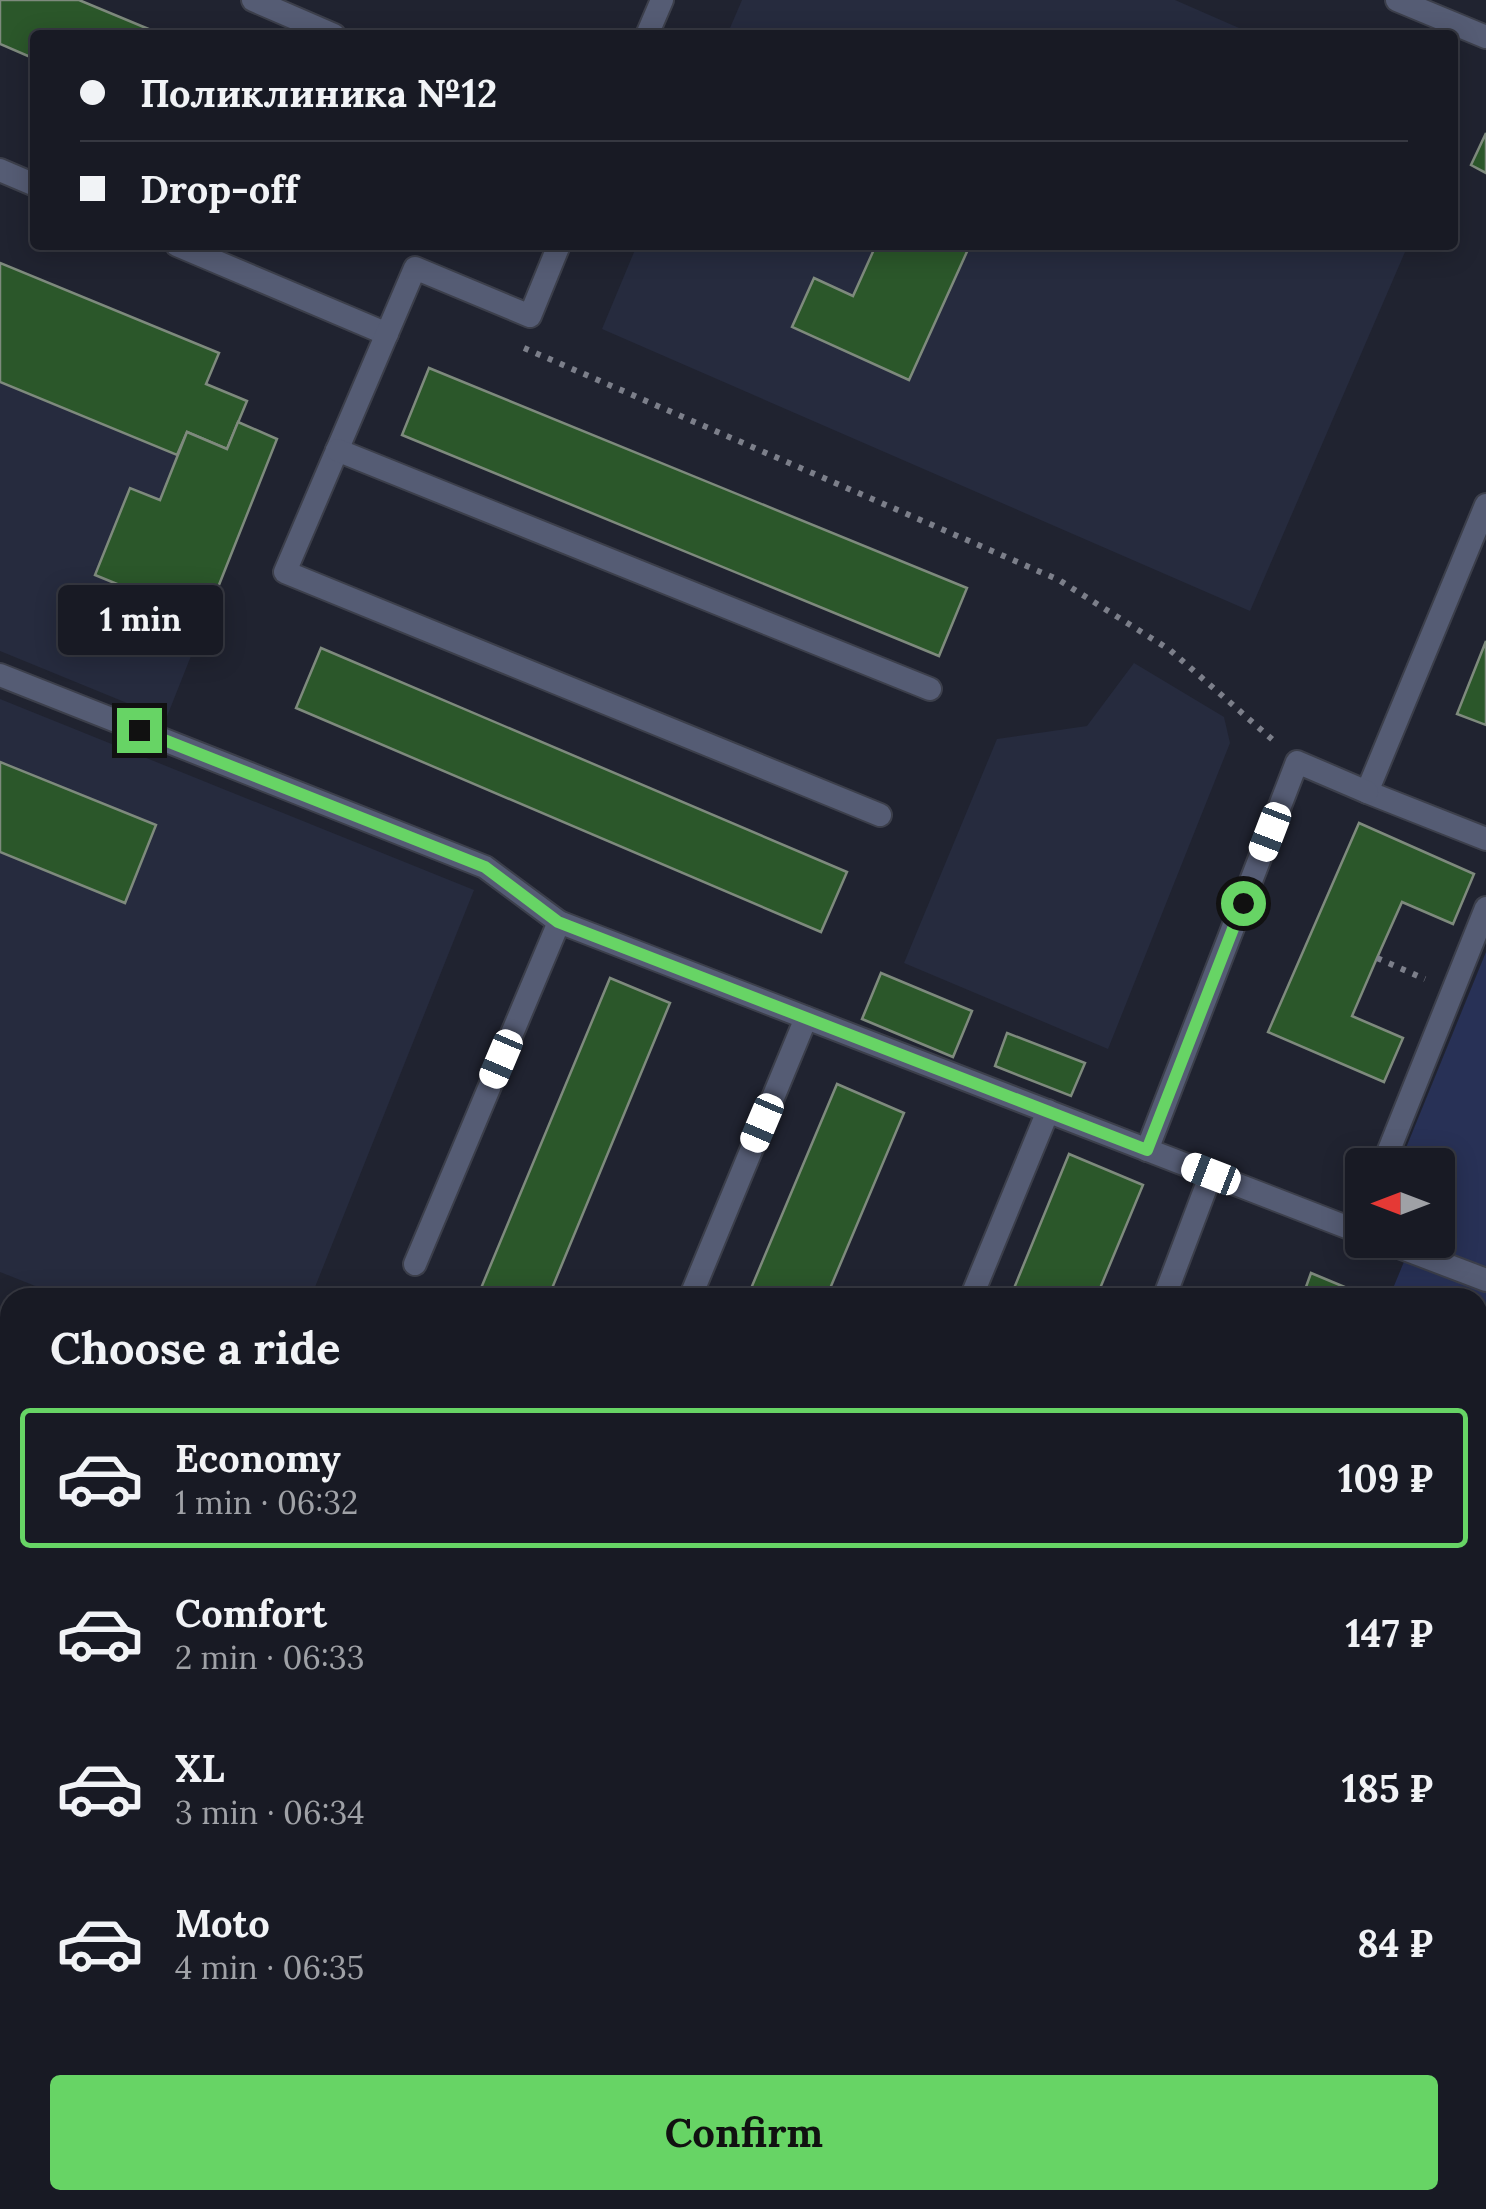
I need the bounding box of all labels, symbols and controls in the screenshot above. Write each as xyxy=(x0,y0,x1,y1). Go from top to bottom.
text: Поликлиника №12 xyxy=(140,69,497,117)
text: Drop-off xyxy=(140,165,298,213)
callout: 1 min xyxy=(56,585,222,655)
text: 1 min xyxy=(100,599,181,640)
route end xyxy=(117,708,162,753)
car xyxy=(1245,799,1295,865)
route start xyxy=(1221,881,1266,926)
car xyxy=(475,1026,527,1092)
car xyxy=(736,1090,788,1156)
north arrow xyxy=(1345,1148,1455,1258)
map controls xyxy=(1345,1148,1455,1258)
car xyxy=(1178,1149,1244,1199)
text: Choose a ride xyxy=(50,1319,340,1376)
icon: car xyxy=(55,1433,145,1523)
text: Economy xyxy=(175,1434,341,1482)
text: 109 ₽ xyxy=(1338,1454,1433,1502)
text: 1 min · 06:32 xyxy=(175,1482,358,1523)
icon: car xyxy=(55,1588,145,1678)
text: Comfort xyxy=(175,1589,327,1637)
text: 147 ₽ xyxy=(1345,1609,1433,1657)
text: 2 min · 06:33 xyxy=(175,1637,364,1678)
icon: car xyxy=(55,1743,145,1833)
text: XL xyxy=(175,1744,225,1792)
text: 185 ₽ xyxy=(1342,1764,1433,1812)
text: 3 min · 06:34 xyxy=(175,1792,365,1833)
icon: car xyxy=(55,1898,145,1988)
text: Moto xyxy=(175,1899,270,1947)
text: 84 ₽ xyxy=(1357,1919,1433,1967)
text: 4 min · 06:35 xyxy=(175,1947,364,1988)
button: Confirm xyxy=(50,2075,1438,2190)

